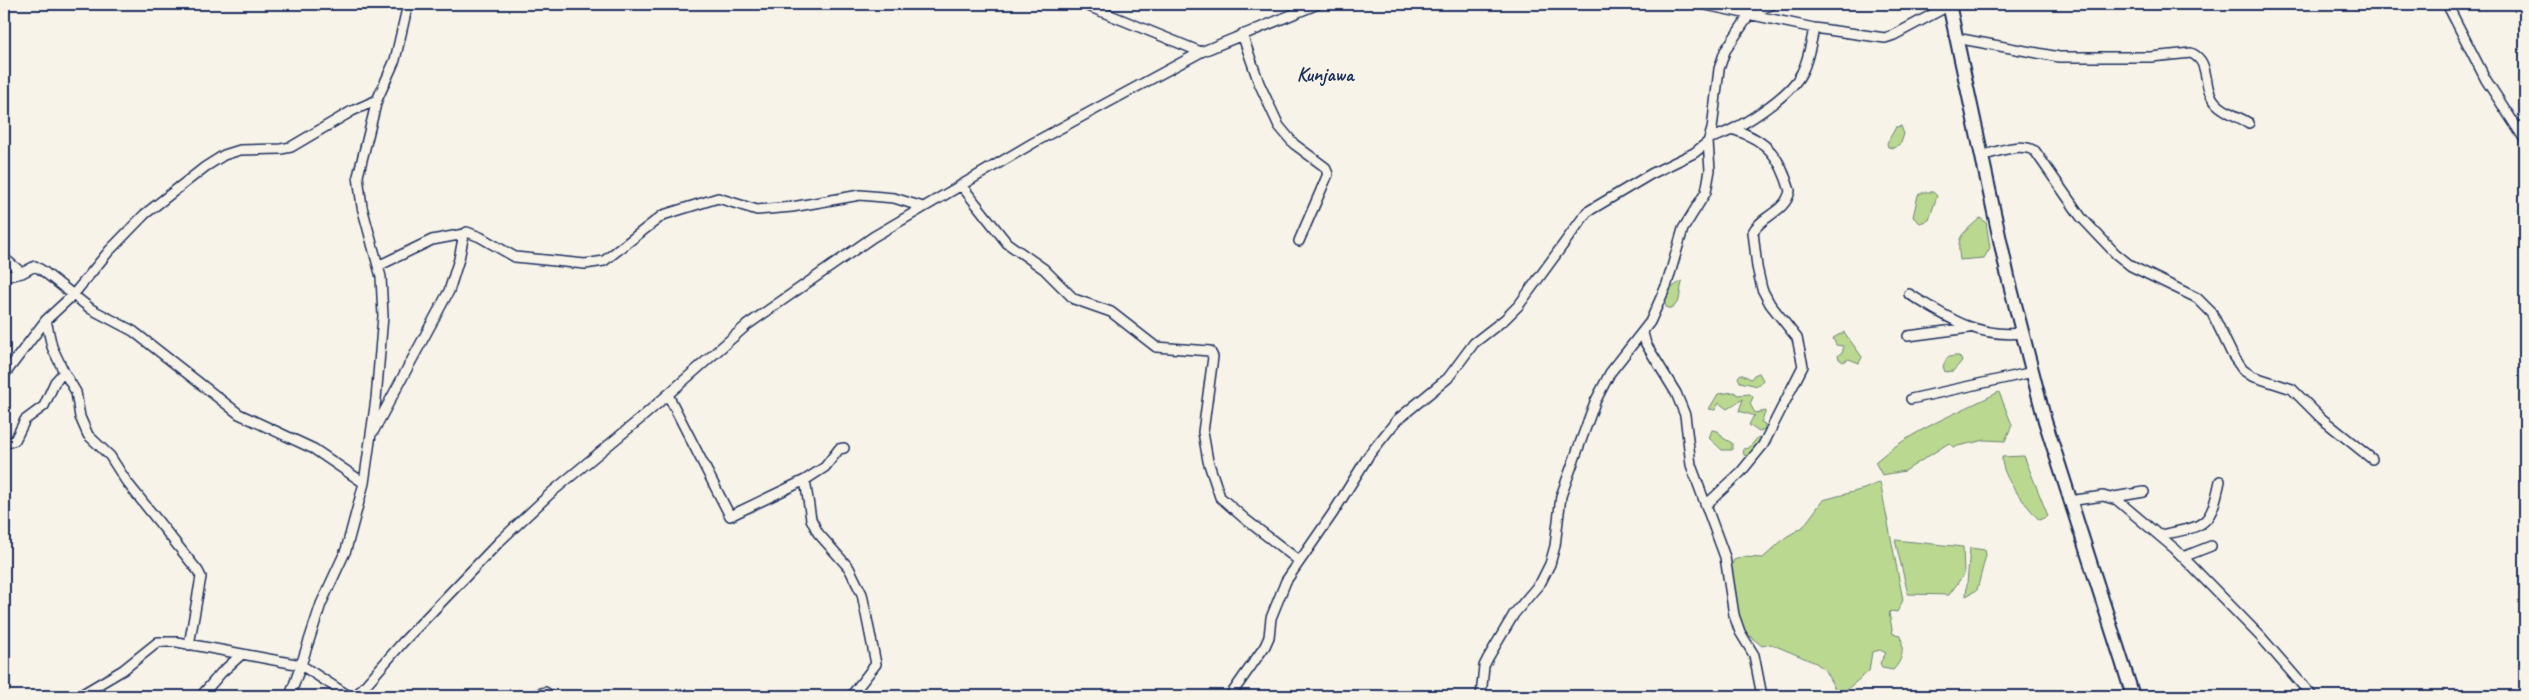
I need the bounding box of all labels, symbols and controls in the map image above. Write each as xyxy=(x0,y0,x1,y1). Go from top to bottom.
district label: Kunjawa xyxy=(1297,62,1355,87)

